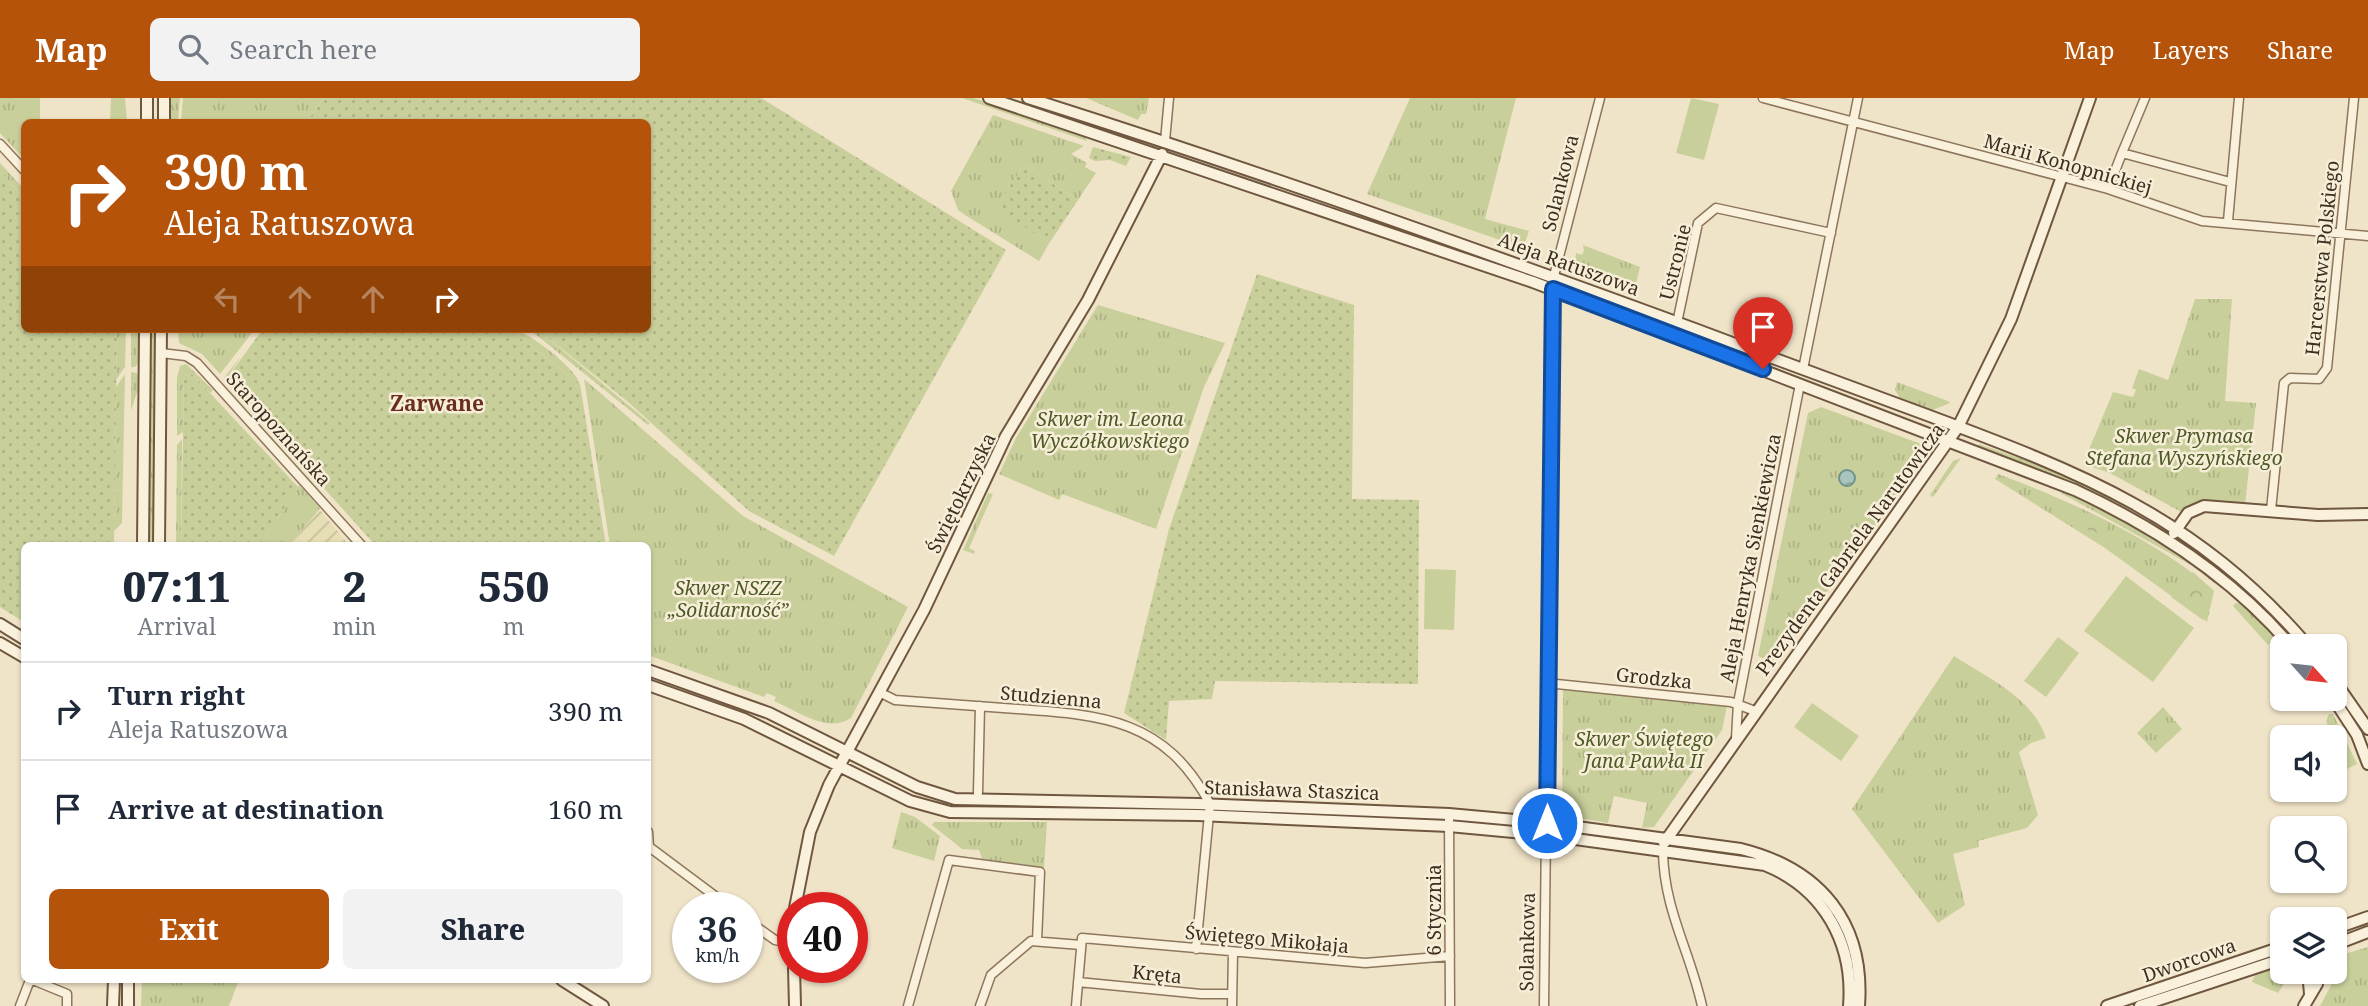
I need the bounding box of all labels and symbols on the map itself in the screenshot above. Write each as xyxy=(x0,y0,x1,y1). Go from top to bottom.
street label: Marii Konopnickiej xyxy=(1981,128,2155,200)
street label: Solankowa xyxy=(1535,132,1585,234)
street label: Harcerstwa Polskiego xyxy=(2299,159,2345,357)
street label: Ustronie xyxy=(1653,221,1697,303)
street label: Aleja Ratuszowa xyxy=(1495,226,1643,302)
pin xyxy=(1733,297,1793,369)
street label: Staropoznańska xyxy=(221,366,337,492)
district label: Zarwane xyxy=(390,389,484,417)
park label: Skwer im. Leona Wyczółkowskiego xyxy=(1030,406,1190,454)
street label: Prezydenta Gabriela Narutowicza xyxy=(1750,418,1950,680)
park label: Skwer Prymasa Stefana Wyszyńskiego xyxy=(2085,423,2283,471)
street label: Świętokrzyska xyxy=(921,428,1001,558)
street label: Aleja Henryka Sienkiewicza xyxy=(1713,431,1787,685)
park label: Skwer NSZZ „Solidarność” xyxy=(666,575,789,623)
north arrow xyxy=(2270,634,2347,710)
street label: Grodzka xyxy=(1615,661,1693,695)
street label: Studzienna xyxy=(999,680,1103,714)
park label: Skwer Świętego Jana Pawła II xyxy=(1575,726,1713,774)
street label: Stanisława Staszica xyxy=(1204,774,1380,806)
position arrow xyxy=(1510,786,1584,860)
street label: 6 Stycznia xyxy=(1421,864,1447,956)
speed limit sign: 40 xyxy=(777,892,868,983)
street label: Solankowa xyxy=(1513,892,1541,992)
street label: Świętego Mikołaja xyxy=(1184,919,1350,959)
street label: Dworcowa xyxy=(2139,932,2239,988)
street label: Kręta xyxy=(1131,958,1183,990)

